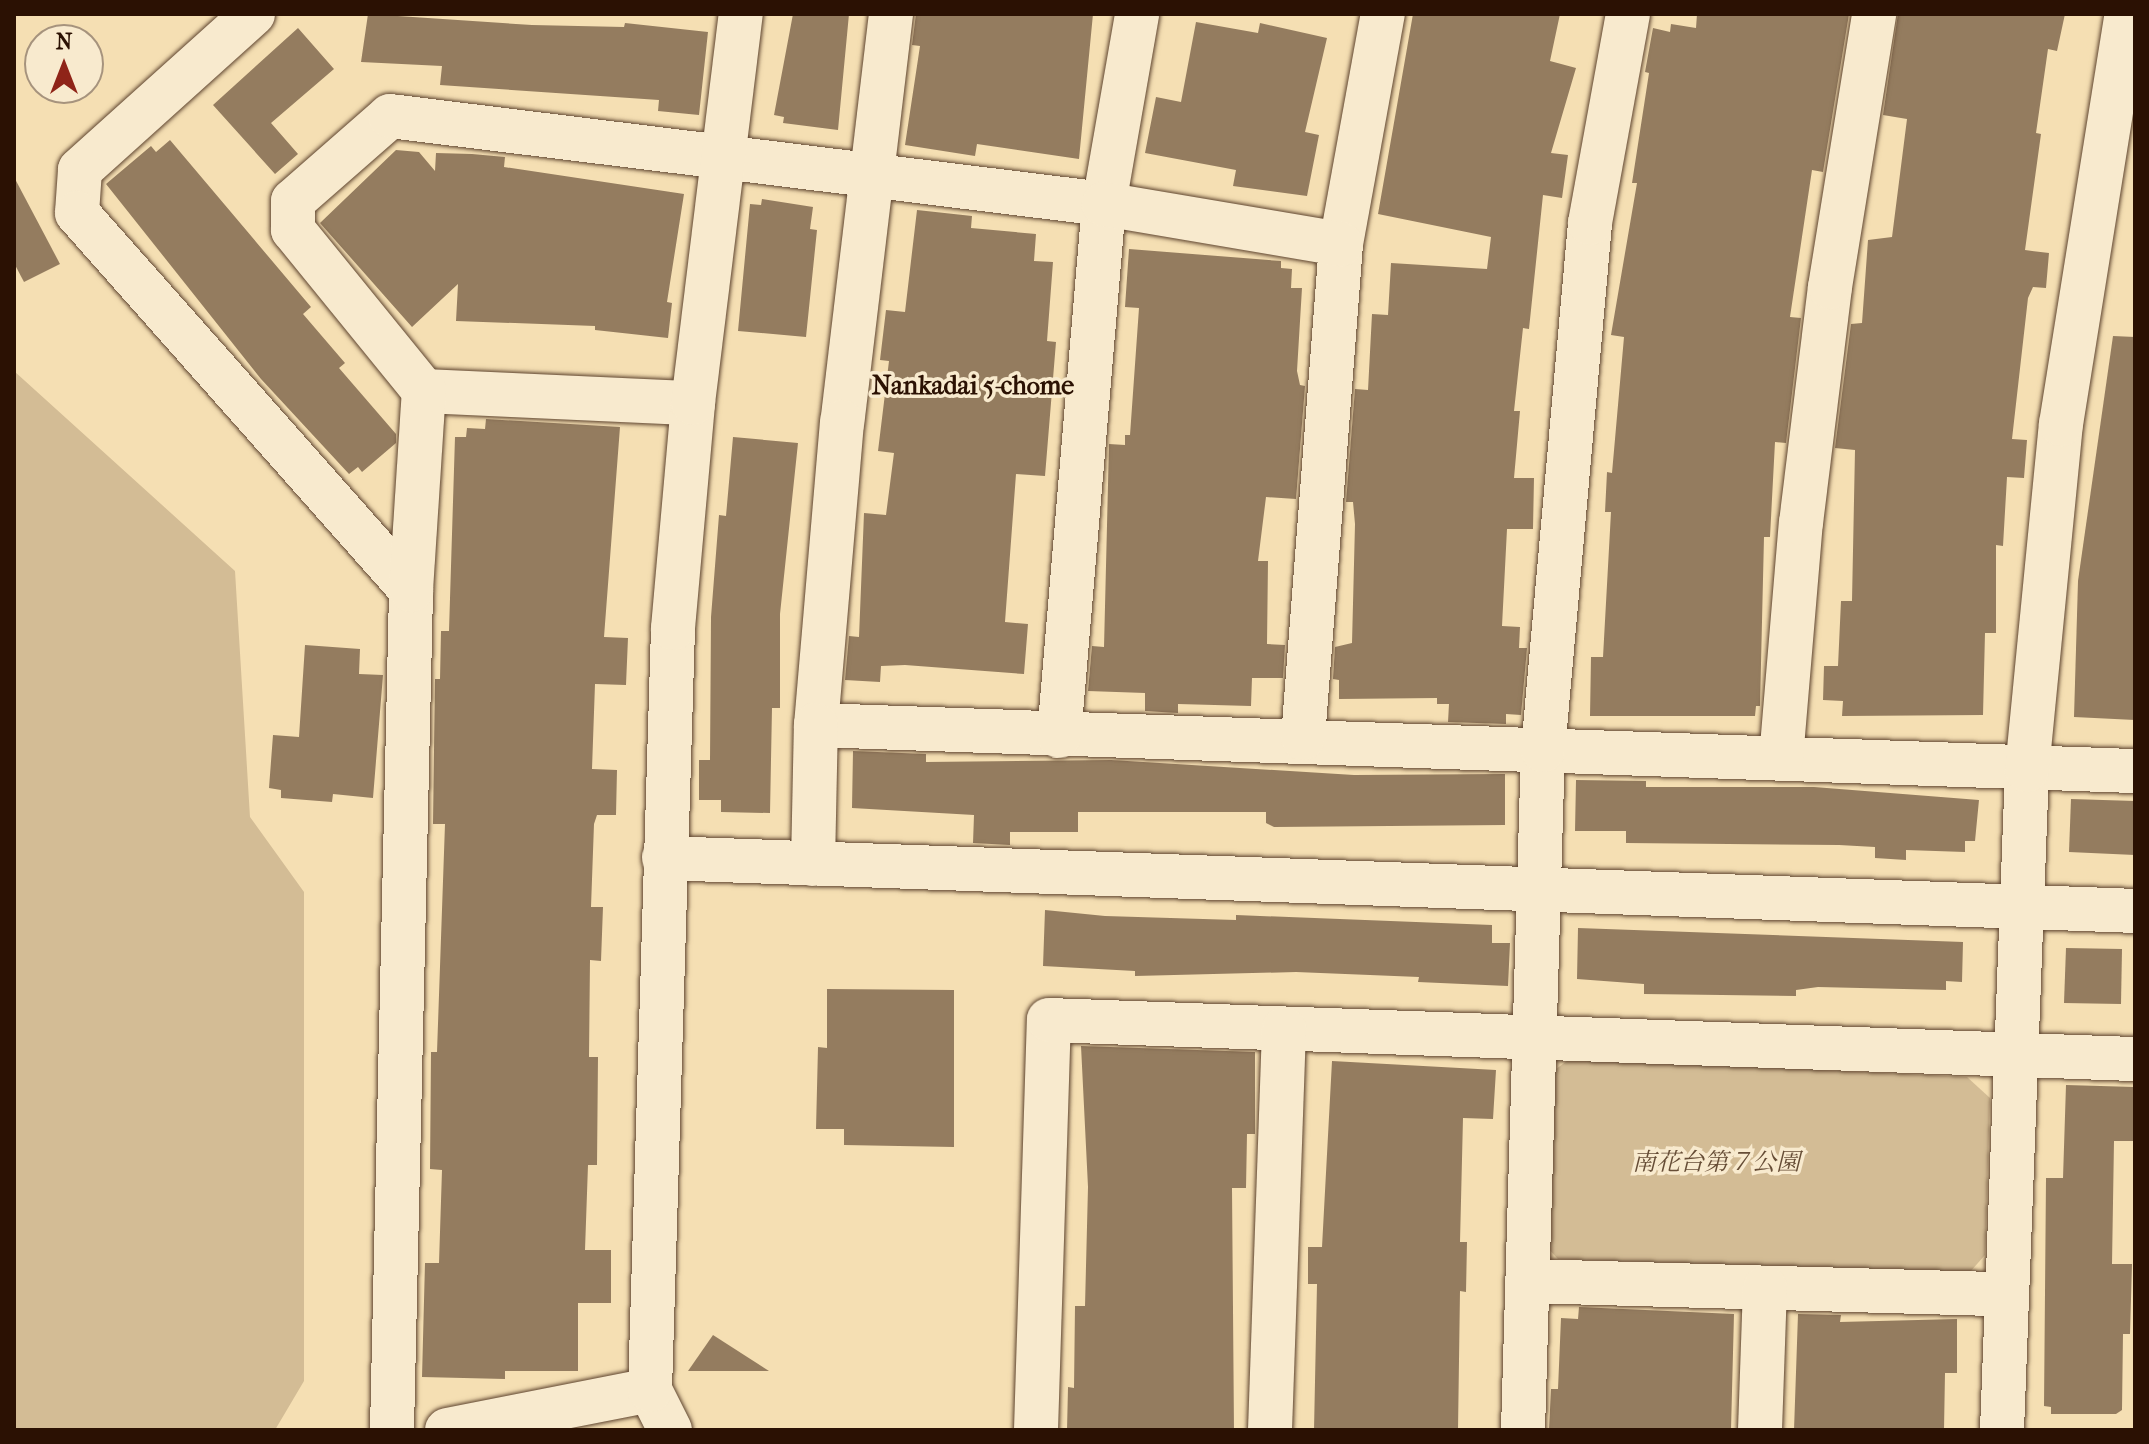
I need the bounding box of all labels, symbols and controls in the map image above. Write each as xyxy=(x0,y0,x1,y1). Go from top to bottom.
north arrow xyxy=(24,24,104,104)
text: N xyxy=(56,29,72,55)
district label: Nankadai 5-chome xyxy=(872,370,1074,402)
park label: 南花台第７公園 xyxy=(1632,1149,1800,1177)

